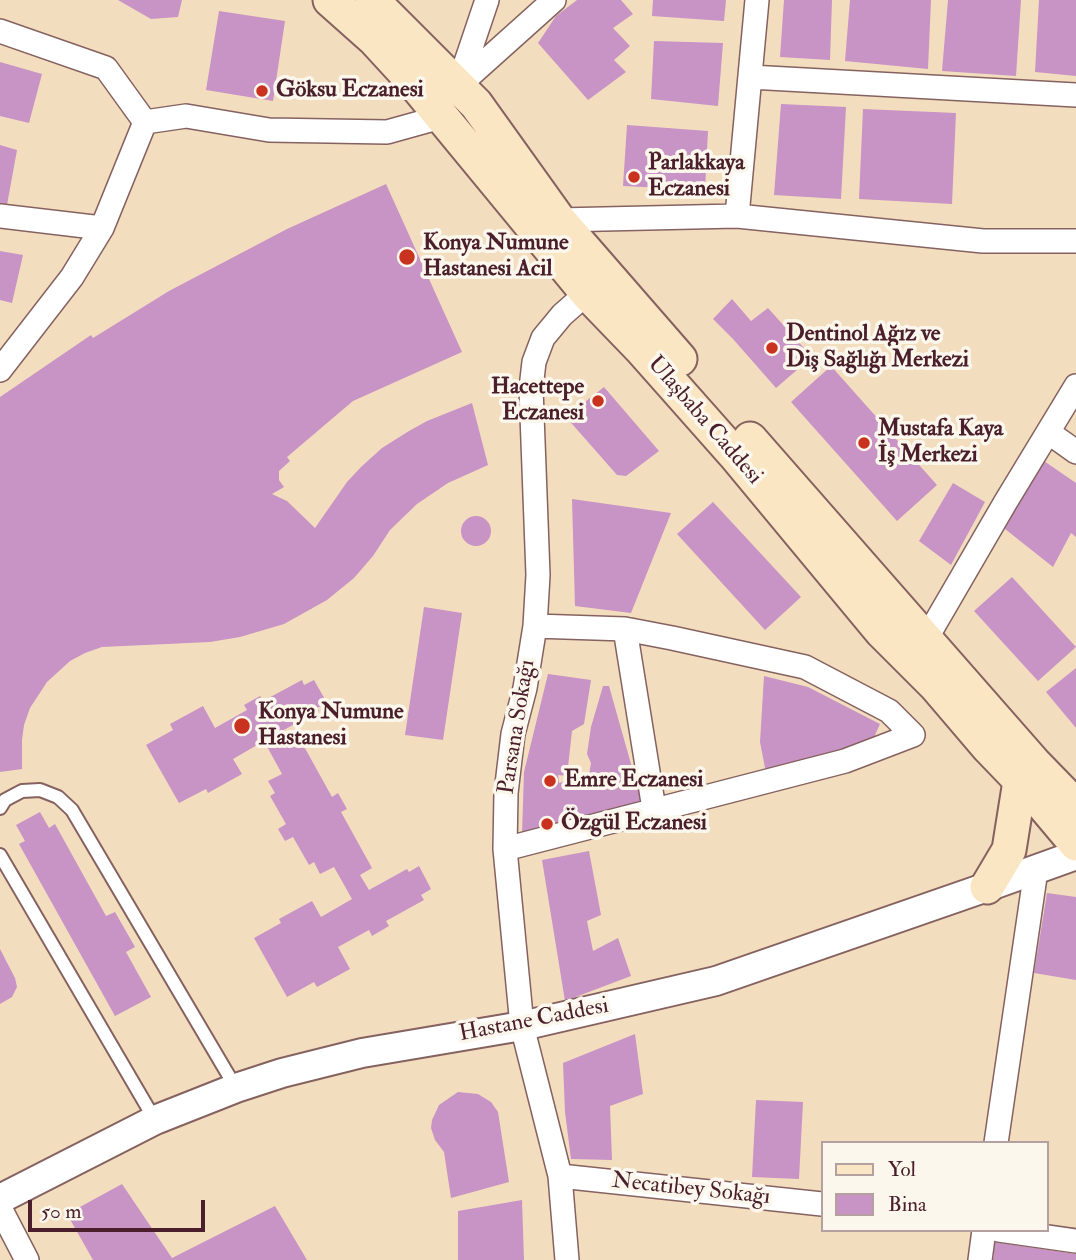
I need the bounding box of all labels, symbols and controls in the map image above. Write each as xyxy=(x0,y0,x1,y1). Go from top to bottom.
place label: Göksu Eczanesi xyxy=(276,77,424,105)
marker: Göksu Eczanesi xyxy=(254,83,270,99)
place label: Parlakkaya Eczanesi xyxy=(648,150,745,204)
marker: Parlakkaya Eczanesi xyxy=(626,169,642,185)
place label: Konya Numune Hastanesi Acil xyxy=(423,230,569,284)
marker: Konya Numune Hastanesi Acil xyxy=(397,247,417,267)
place label: Dentinol Ağız ve Diş Sağlığı Merkezi xyxy=(786,321,969,375)
marker: Dentinol Ağız ve Diş Sağlığı Merkezi xyxy=(764,340,780,356)
street label: Ulaşbaba Caddesi xyxy=(641,351,767,491)
place label: Hacettepe Eczanesi xyxy=(491,374,584,428)
marker: Hacettepe Eczanesi xyxy=(590,393,606,409)
place label: Mustafa Kaya İş Merkezi xyxy=(878,416,1003,470)
marker: Mustafa Kaya İş Merkezi xyxy=(856,435,872,451)
street label: Parsana Sokağı xyxy=(494,658,542,796)
place label: Konya Numune Hastanesi xyxy=(258,699,404,753)
marker: Konya Numune Hastanesi xyxy=(232,716,252,736)
place label: Emre Eczanesi xyxy=(564,767,703,795)
marker: Emre Eczanesi xyxy=(542,773,558,789)
place label: Özgül Eczanesi xyxy=(561,810,707,838)
marker: Özgül Eczanesi xyxy=(539,816,555,832)
street label: Hastane Caddesi xyxy=(457,993,611,1049)
legend xyxy=(820,1141,1048,1232)
text: Yol xyxy=(888,1156,916,1183)
street label: Necatibey Sokağı xyxy=(610,1168,772,1212)
scale bar xyxy=(32,1186,208,1230)
text: Bina xyxy=(888,1191,927,1218)
text: 50 m xyxy=(41,1198,82,1225)

